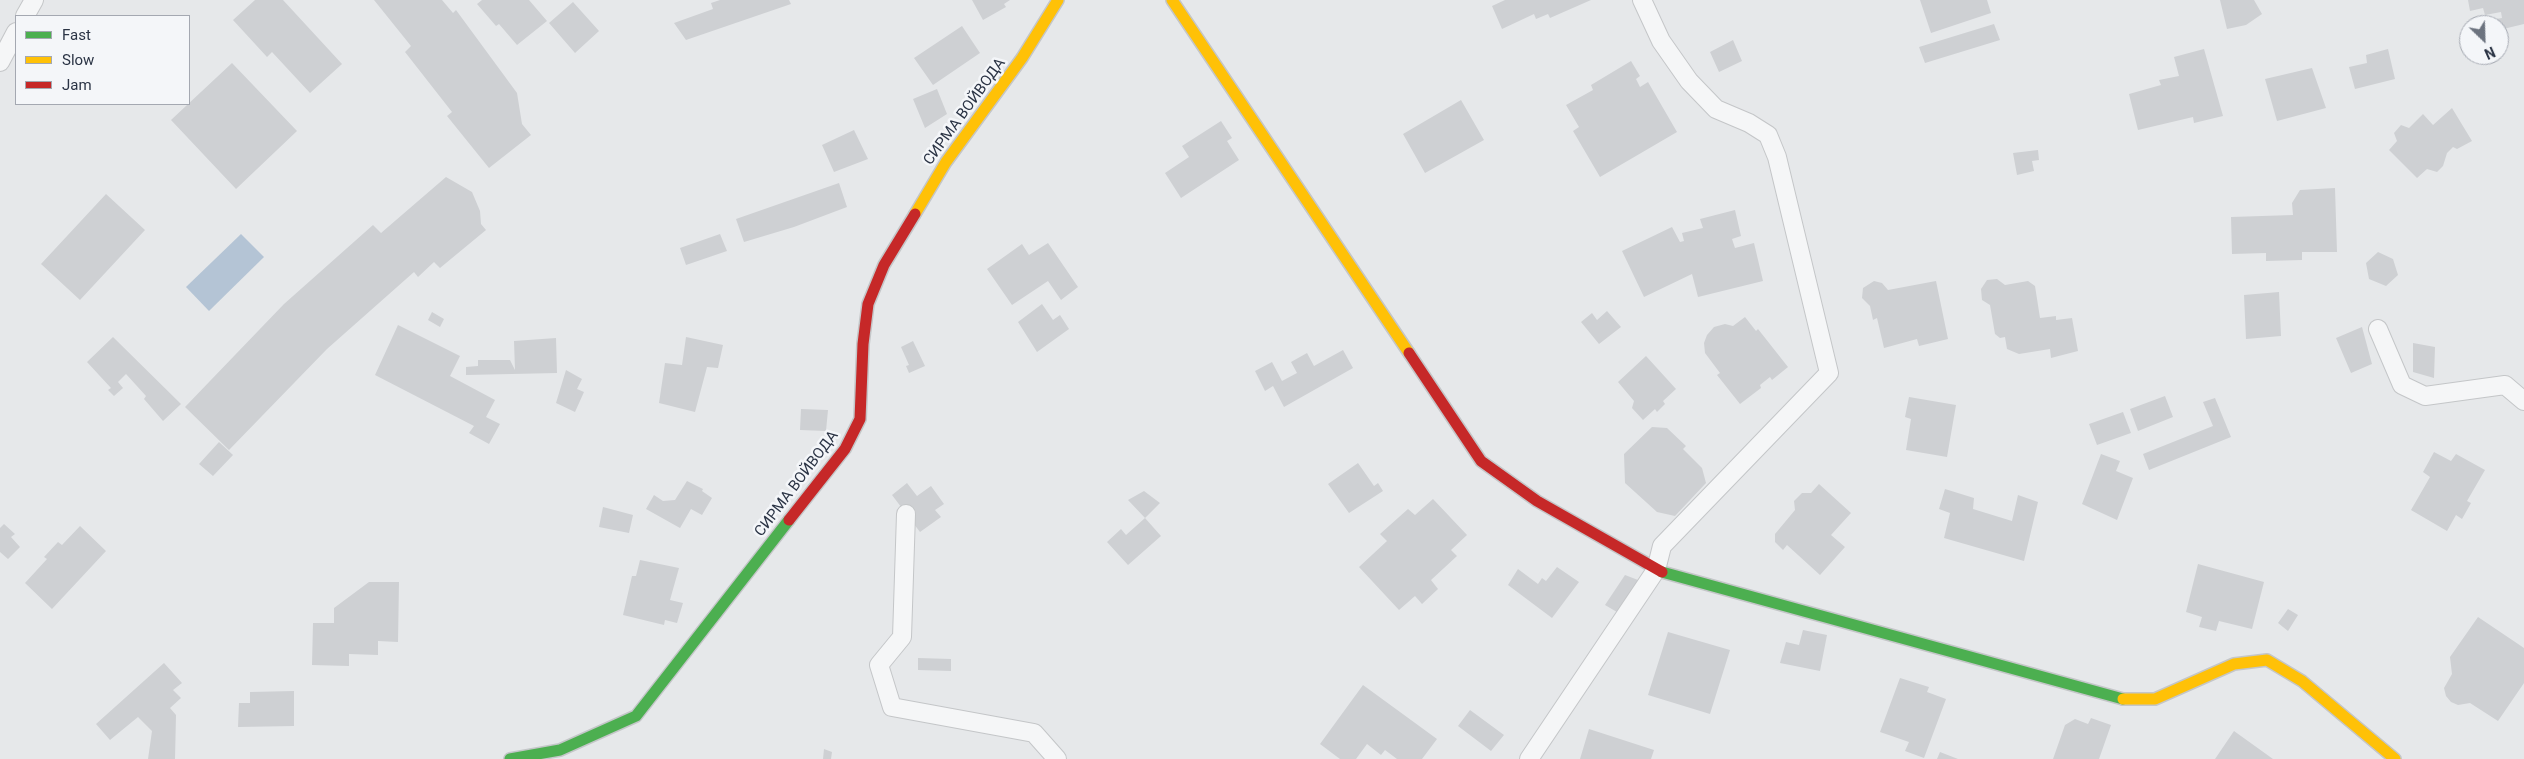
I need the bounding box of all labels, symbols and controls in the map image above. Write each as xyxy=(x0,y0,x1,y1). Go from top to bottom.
legend xyxy=(15,15,190,105)
north arrow xyxy=(2459,15,2509,65)
text: Fast xyxy=(62,26,91,44)
text: N xyxy=(2482,43,2497,62)
text: Slow xyxy=(62,51,94,69)
street label: СИРМА ВОЙВОДА xyxy=(920,55,1010,169)
text: Jam xyxy=(62,76,92,94)
street label: СИРМА ВОЙВОДА xyxy=(751,428,843,540)

